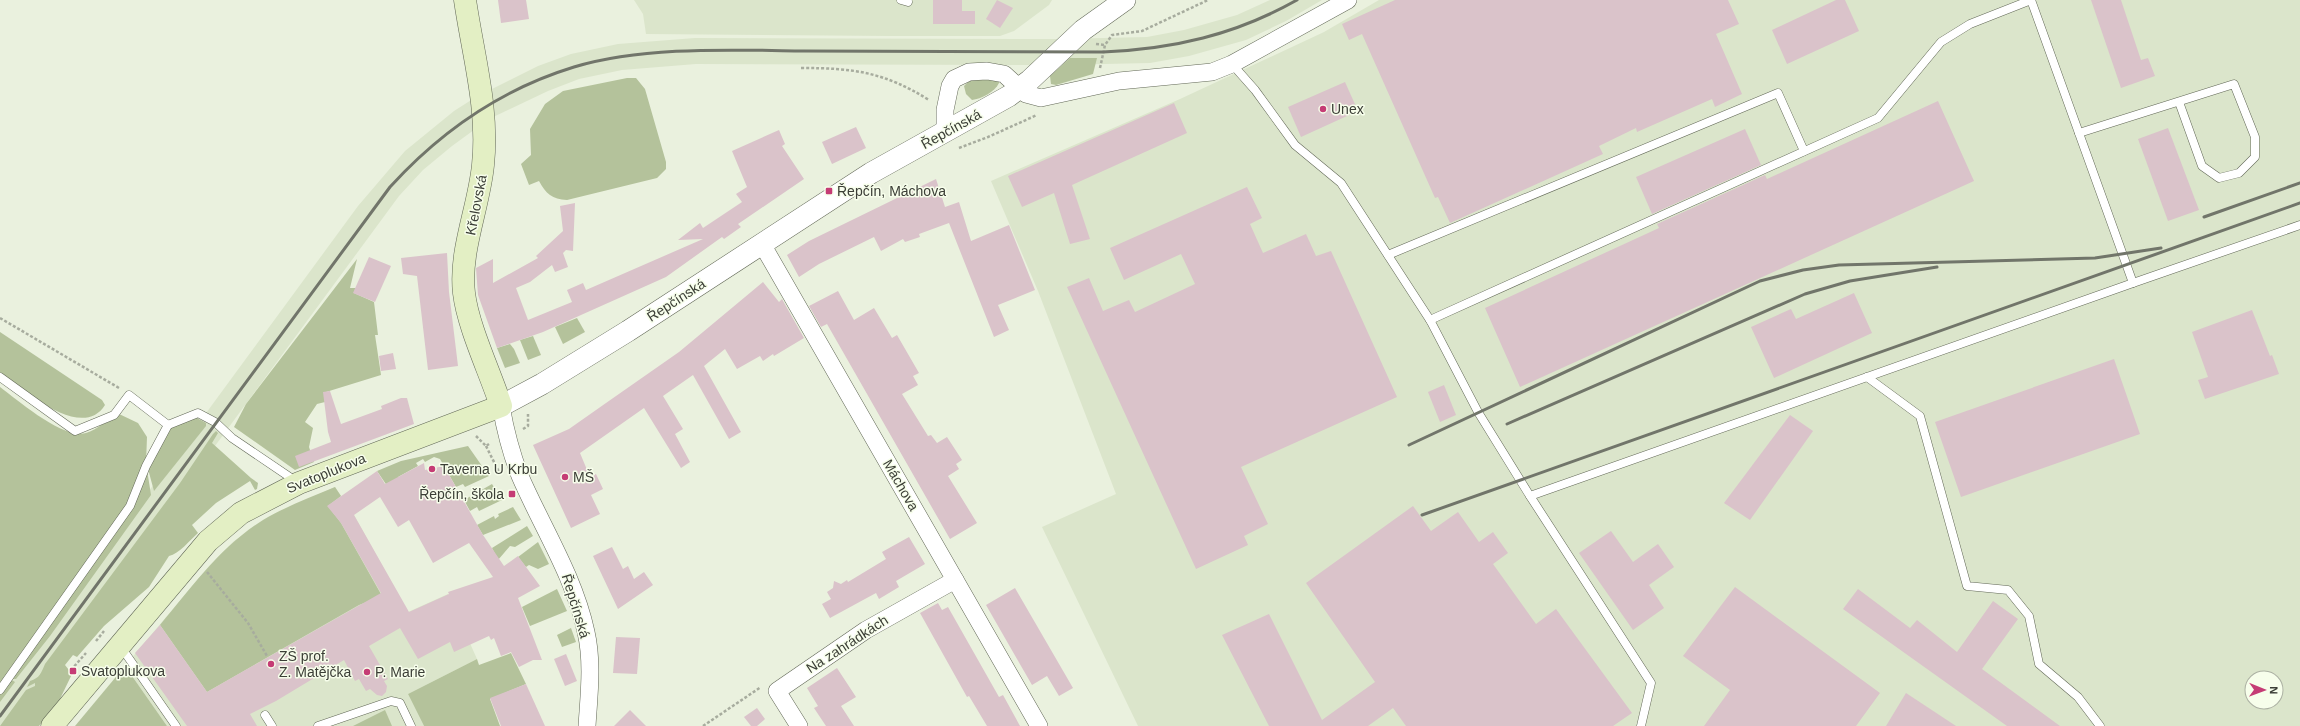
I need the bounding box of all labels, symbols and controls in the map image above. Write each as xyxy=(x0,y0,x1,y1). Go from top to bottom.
place label: Unex xyxy=(1331,101,1364,117)
marker: Unex xyxy=(1318,104,1328,114)
street label: Řepčínská xyxy=(918,106,984,152)
street label: Křelovská xyxy=(462,173,490,237)
place label: Řepčín, Máchova xyxy=(837,183,946,199)
marker: Řepčín, Máchova xyxy=(824,186,834,196)
street label: Řepčínská xyxy=(644,275,708,325)
street label: Svatoplukova xyxy=(284,450,368,496)
street label: Máchova xyxy=(880,456,922,514)
place label: Taverna U Krbu xyxy=(440,461,537,477)
marker: Taverna U Krbu xyxy=(427,464,437,474)
place label: MŠ xyxy=(573,469,594,485)
marker: MŠ xyxy=(560,472,570,482)
place label: Řepčín, škola xyxy=(419,486,504,502)
marker: Řepčín, škola xyxy=(507,489,517,499)
street label: Řepčínská xyxy=(559,572,593,640)
street label: Na zahrádkách xyxy=(803,612,891,676)
place label: ZŠ prof. Z. Matějčka xyxy=(279,648,352,680)
marker: ZŠ prof. Z. Matějčka xyxy=(266,659,276,669)
place label: Svatoplukova xyxy=(81,663,165,679)
place label: P. Marie xyxy=(375,664,426,680)
marker: Svatoplukova xyxy=(68,666,78,676)
marker: P. Marie xyxy=(362,667,372,677)
north arrow xyxy=(2244,670,2284,710)
text: N xyxy=(2268,686,2280,694)

